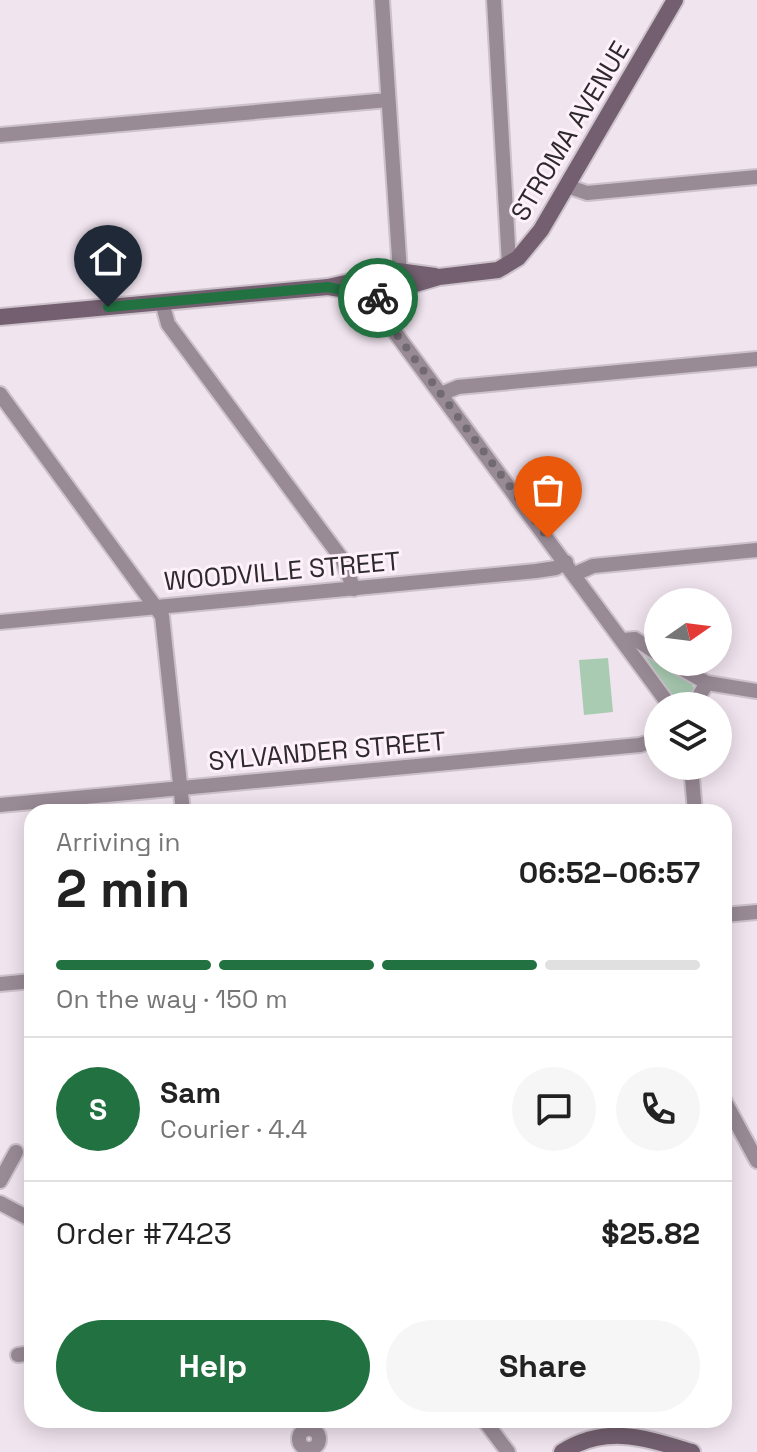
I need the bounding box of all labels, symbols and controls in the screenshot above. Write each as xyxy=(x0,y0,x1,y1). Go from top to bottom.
street label: STROMA AVENUE xyxy=(503,35,637,227)
pin xyxy=(74,225,142,307)
icon: home xyxy=(86,237,130,281)
courier xyxy=(338,258,418,338)
icon: bike xyxy=(356,276,400,320)
pin xyxy=(514,456,582,538)
icon: bag xyxy=(526,468,570,512)
street label: WOODVILLE STREET xyxy=(162,544,402,598)
north arrow xyxy=(644,588,732,676)
map controls xyxy=(644,588,732,780)
button: layers xyxy=(644,692,732,780)
street label: SYLVANDER STREET xyxy=(207,724,447,778)
text: Arriving in xyxy=(56,825,180,859)
text: 06:52–06:57 xyxy=(519,853,700,892)
text: 2 min xyxy=(56,856,190,922)
text: On the way · 150 m xyxy=(56,982,288,1016)
button: chat xyxy=(512,1067,596,1151)
button: phone xyxy=(616,1067,700,1151)
text: Sam xyxy=(160,1073,221,1112)
text: S xyxy=(89,1090,107,1129)
text: Courier · 4.4 xyxy=(160,1112,307,1146)
text: Order #7423 xyxy=(56,1214,232,1253)
text: $25.82 xyxy=(601,1214,700,1253)
button: Help xyxy=(56,1320,370,1412)
button: Share xyxy=(386,1320,700,1412)

